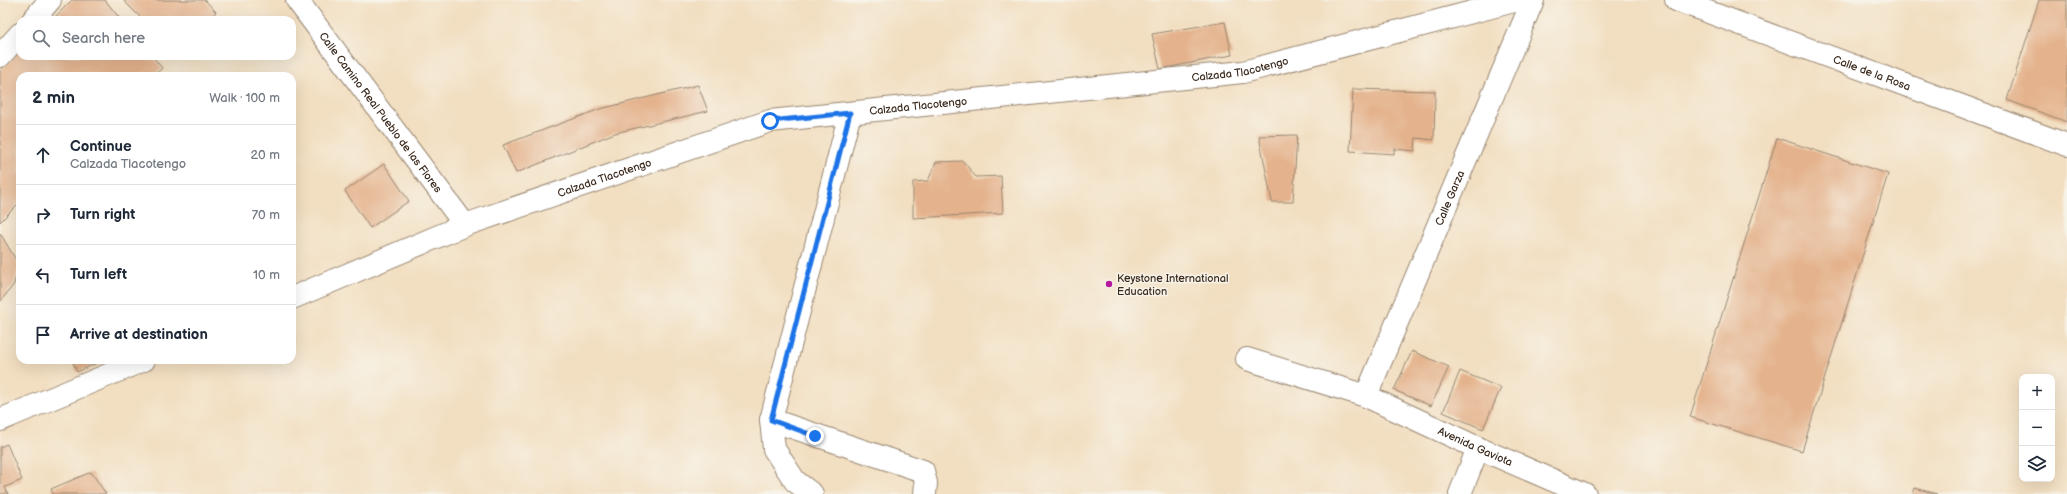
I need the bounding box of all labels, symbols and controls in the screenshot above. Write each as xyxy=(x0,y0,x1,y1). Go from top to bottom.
search box xyxy=(16,16,296,60)
icon: search xyxy=(30,27,52,49)
text: Search here xyxy=(62,29,145,48)
street label: Calle Camino Real Pueblo de las Flores xyxy=(316,30,445,196)
street label: Calle de la Rosa xyxy=(1831,53,1912,93)
street label: Calzada Tlacotengo xyxy=(1191,54,1290,84)
text: 2 min xyxy=(32,88,75,108)
text: Walk · 100 m xyxy=(209,90,280,106)
street label: Calzada Tlacotengo xyxy=(869,95,968,118)
route start xyxy=(761,112,779,130)
text: Continue xyxy=(70,137,132,156)
icon: ahead xyxy=(32,144,54,166)
text: 20 m xyxy=(250,147,280,163)
text: Calzada Tlacotengo xyxy=(70,156,186,172)
street label: Calzada Tlacotengo xyxy=(556,156,653,200)
street label: Calle Garza xyxy=(1433,169,1467,228)
icon: right xyxy=(32,204,54,226)
text: Turn right xyxy=(70,205,135,224)
text: 70 m xyxy=(252,207,280,223)
icon: left xyxy=(32,264,54,286)
text: Turn left xyxy=(70,265,127,284)
text: 10 m xyxy=(253,267,280,283)
place label: Keystone International Education xyxy=(1117,272,1228,298)
marker: Keystone International Education xyxy=(1104,279,1114,289)
icon: arrive xyxy=(32,324,54,346)
text: Arrive at destination xyxy=(70,325,208,344)
map controls xyxy=(2019,374,2055,482)
button: + xyxy=(2019,374,2055,410)
button: − xyxy=(2019,410,2055,446)
street label: Avenida Gaviota xyxy=(1436,424,1514,469)
route end xyxy=(806,427,824,445)
button: layers xyxy=(2019,446,2055,482)

